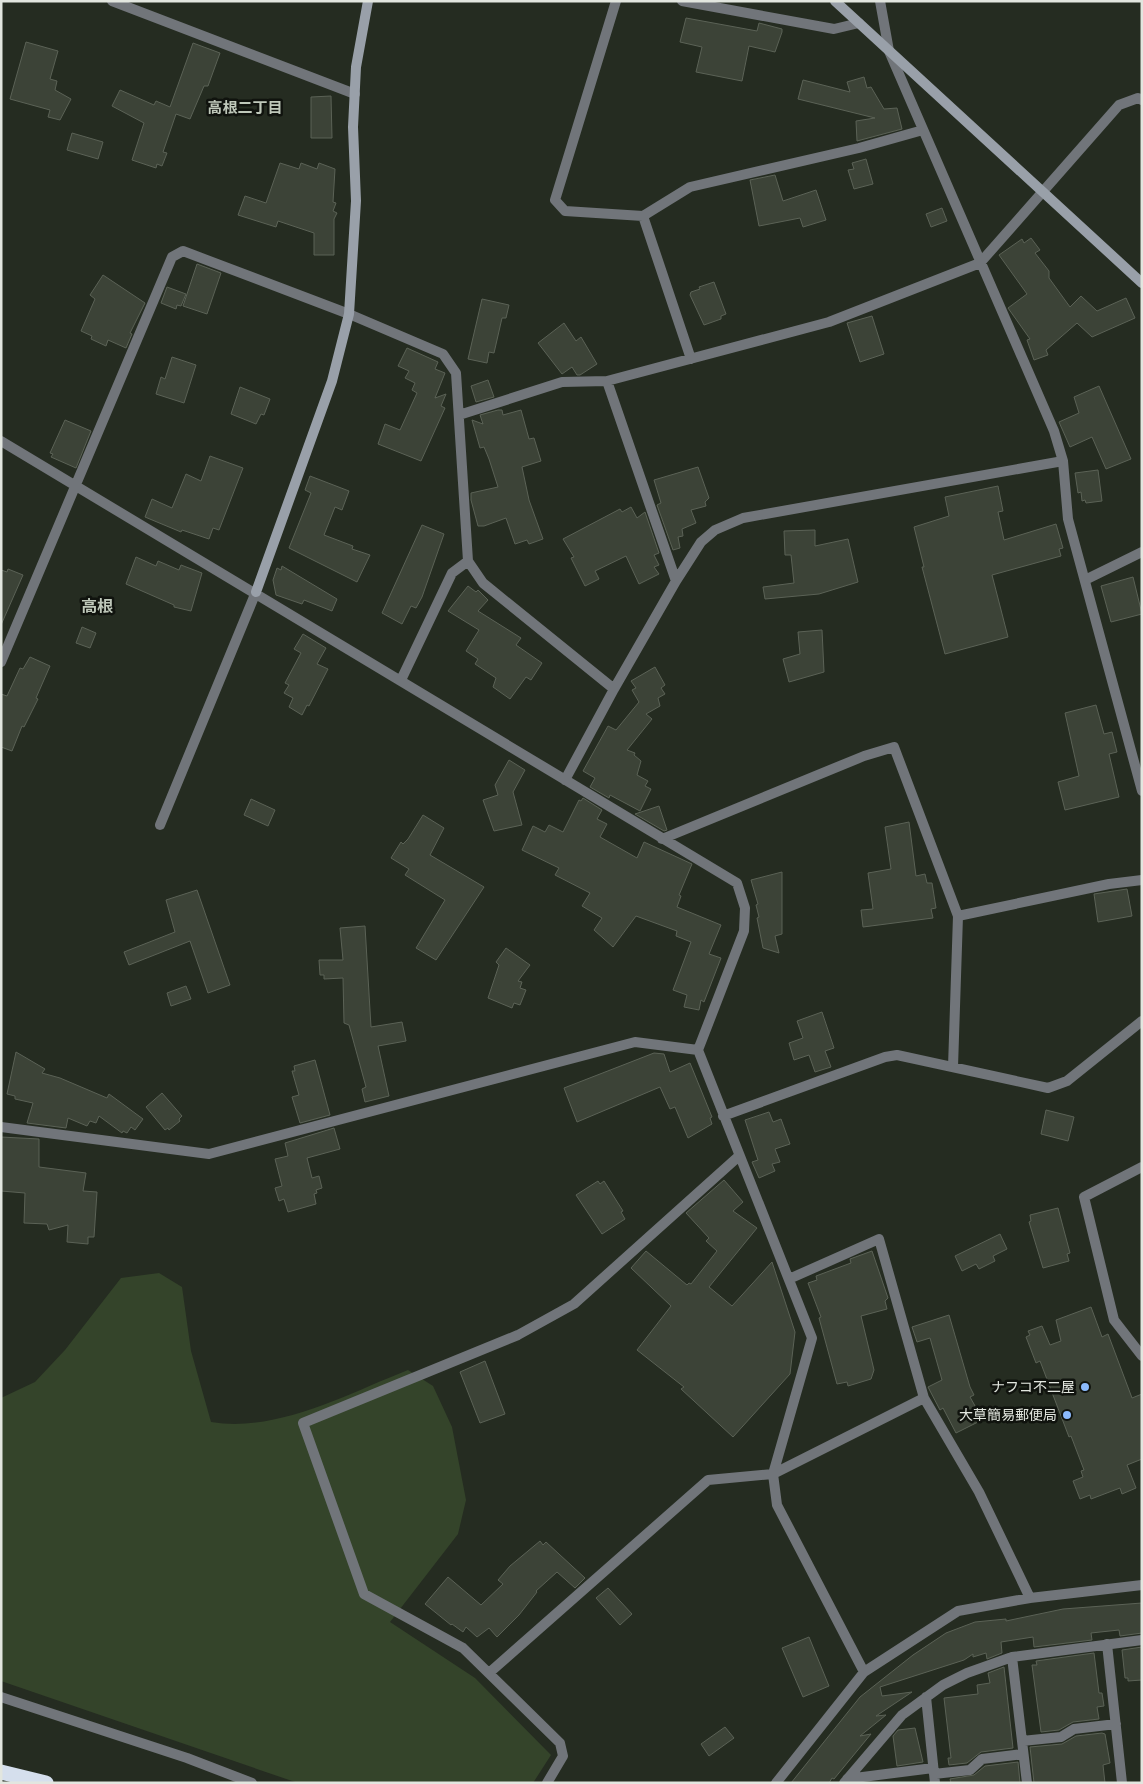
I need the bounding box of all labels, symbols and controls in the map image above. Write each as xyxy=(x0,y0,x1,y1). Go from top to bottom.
district label: 高根二丁目 xyxy=(207,98,283,117)
district label: 高根 xyxy=(81,596,113,616)
place label: ナフコ不二屋 xyxy=(991,1378,1075,1396)
marker: ナフコ不二屋 xyxy=(1079,1381,1091,1393)
place label: 大草簡易郵便局 xyxy=(959,1406,1057,1424)
marker: 大草簡易郵便局 xyxy=(1061,1409,1073,1421)

